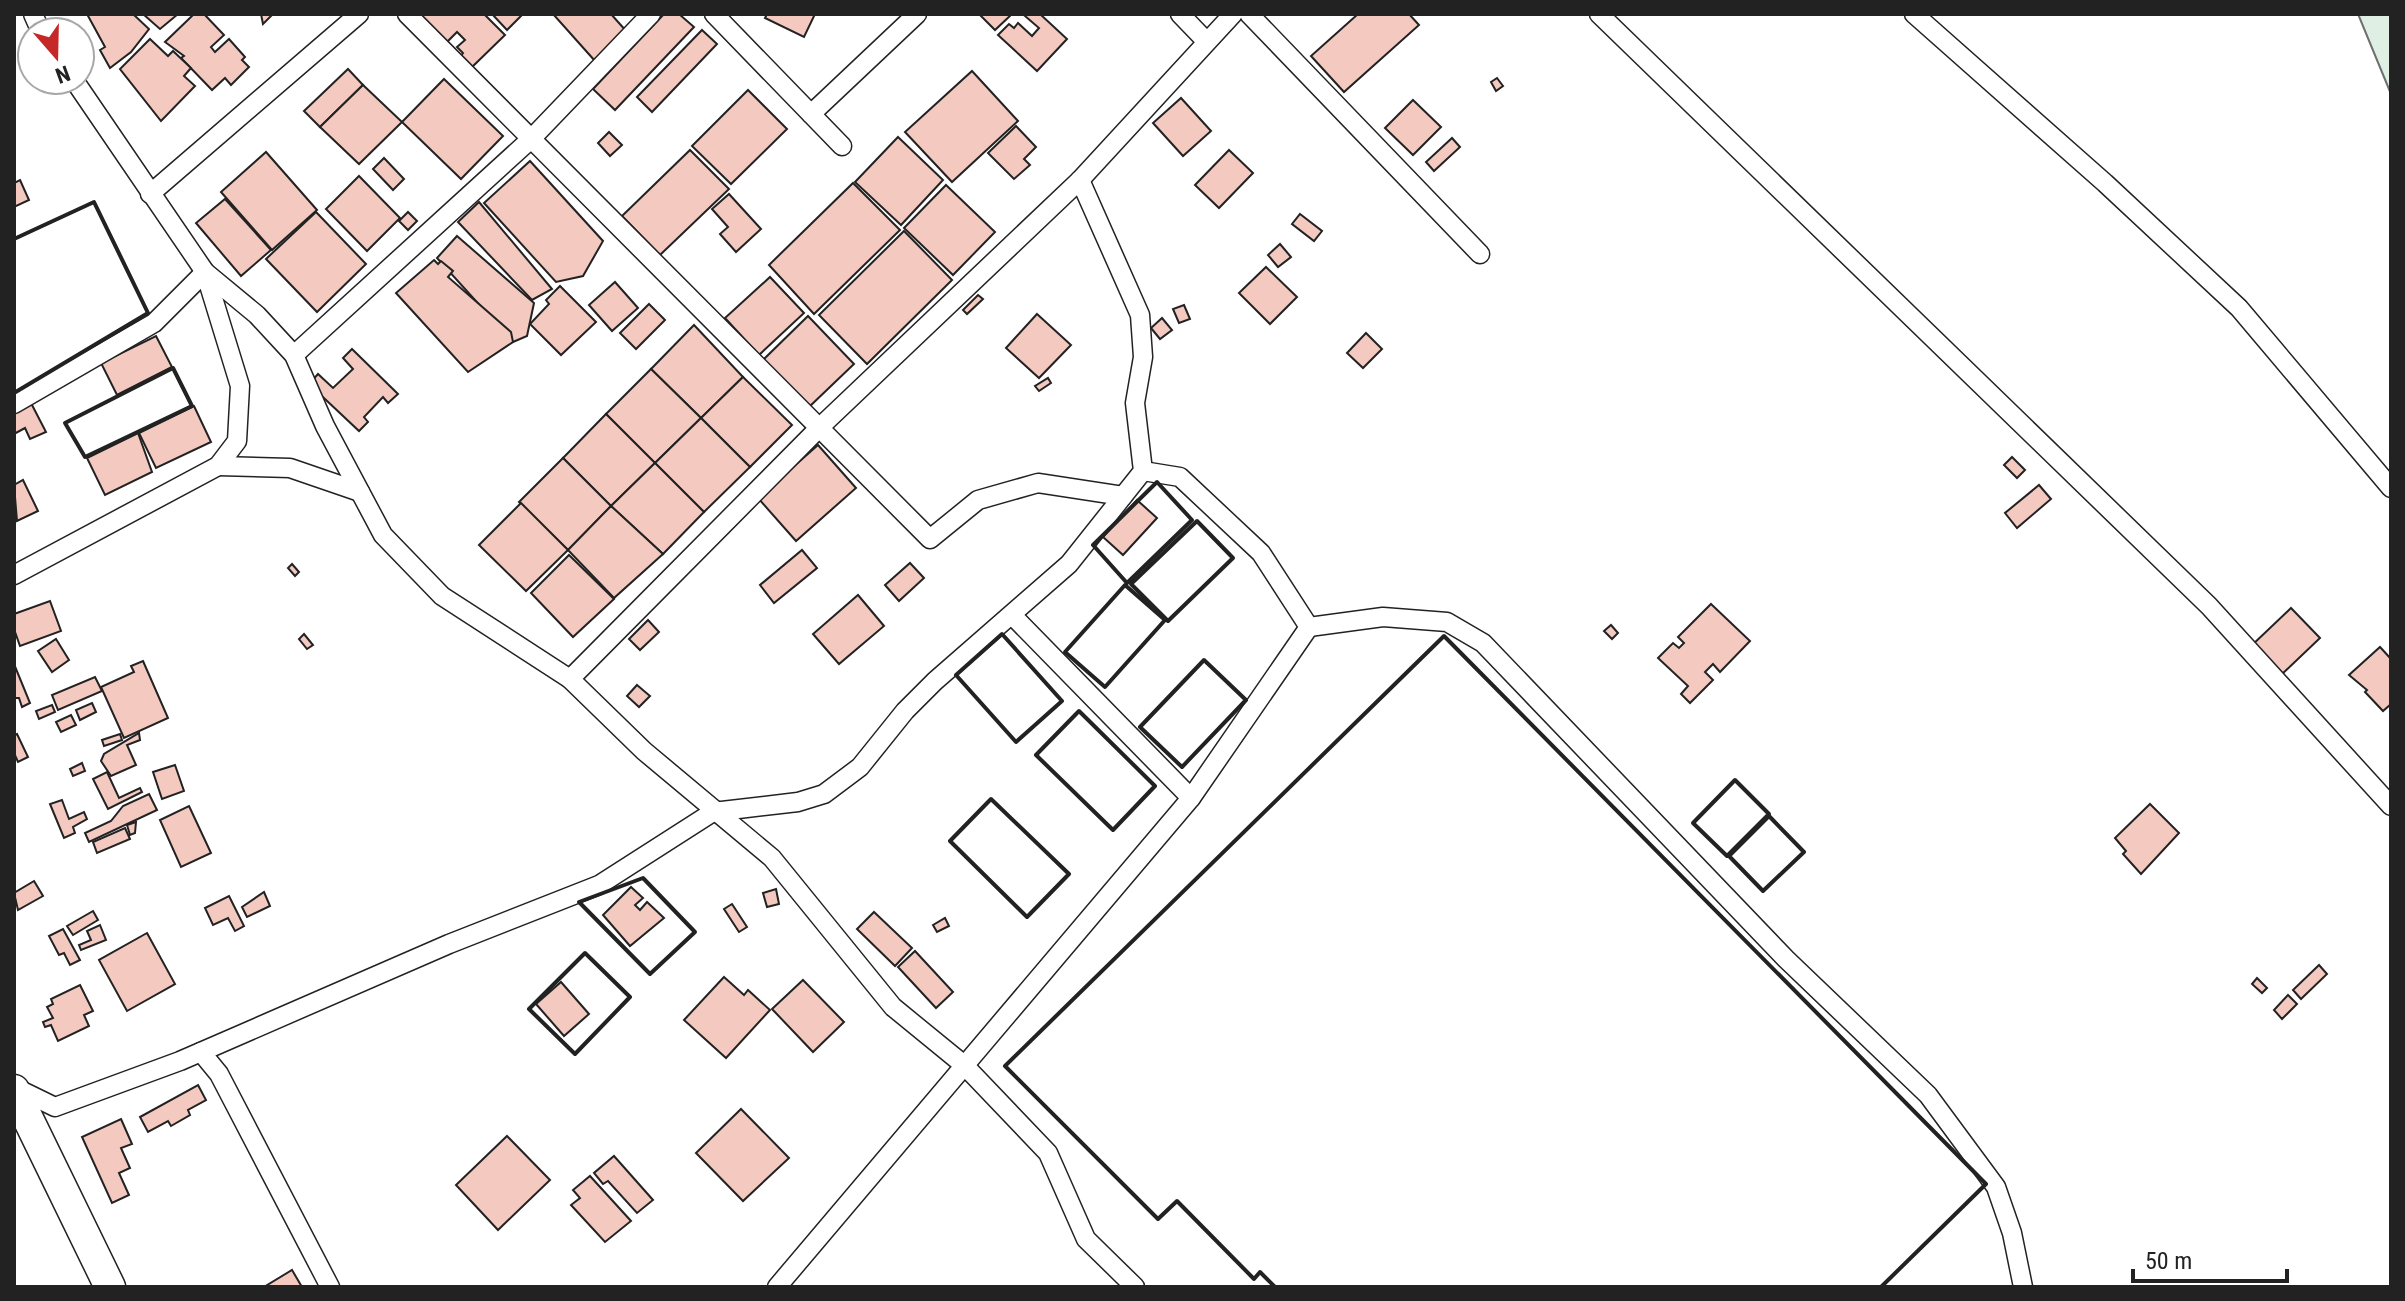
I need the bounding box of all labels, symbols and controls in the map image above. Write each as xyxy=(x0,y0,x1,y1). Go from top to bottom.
north arrow xyxy=(16,16,96,96)
text: N xyxy=(52,60,73,88)
scale bar xyxy=(2133,1233,2287,1283)
text: 50 m xyxy=(2145,1247,2192,1275)

